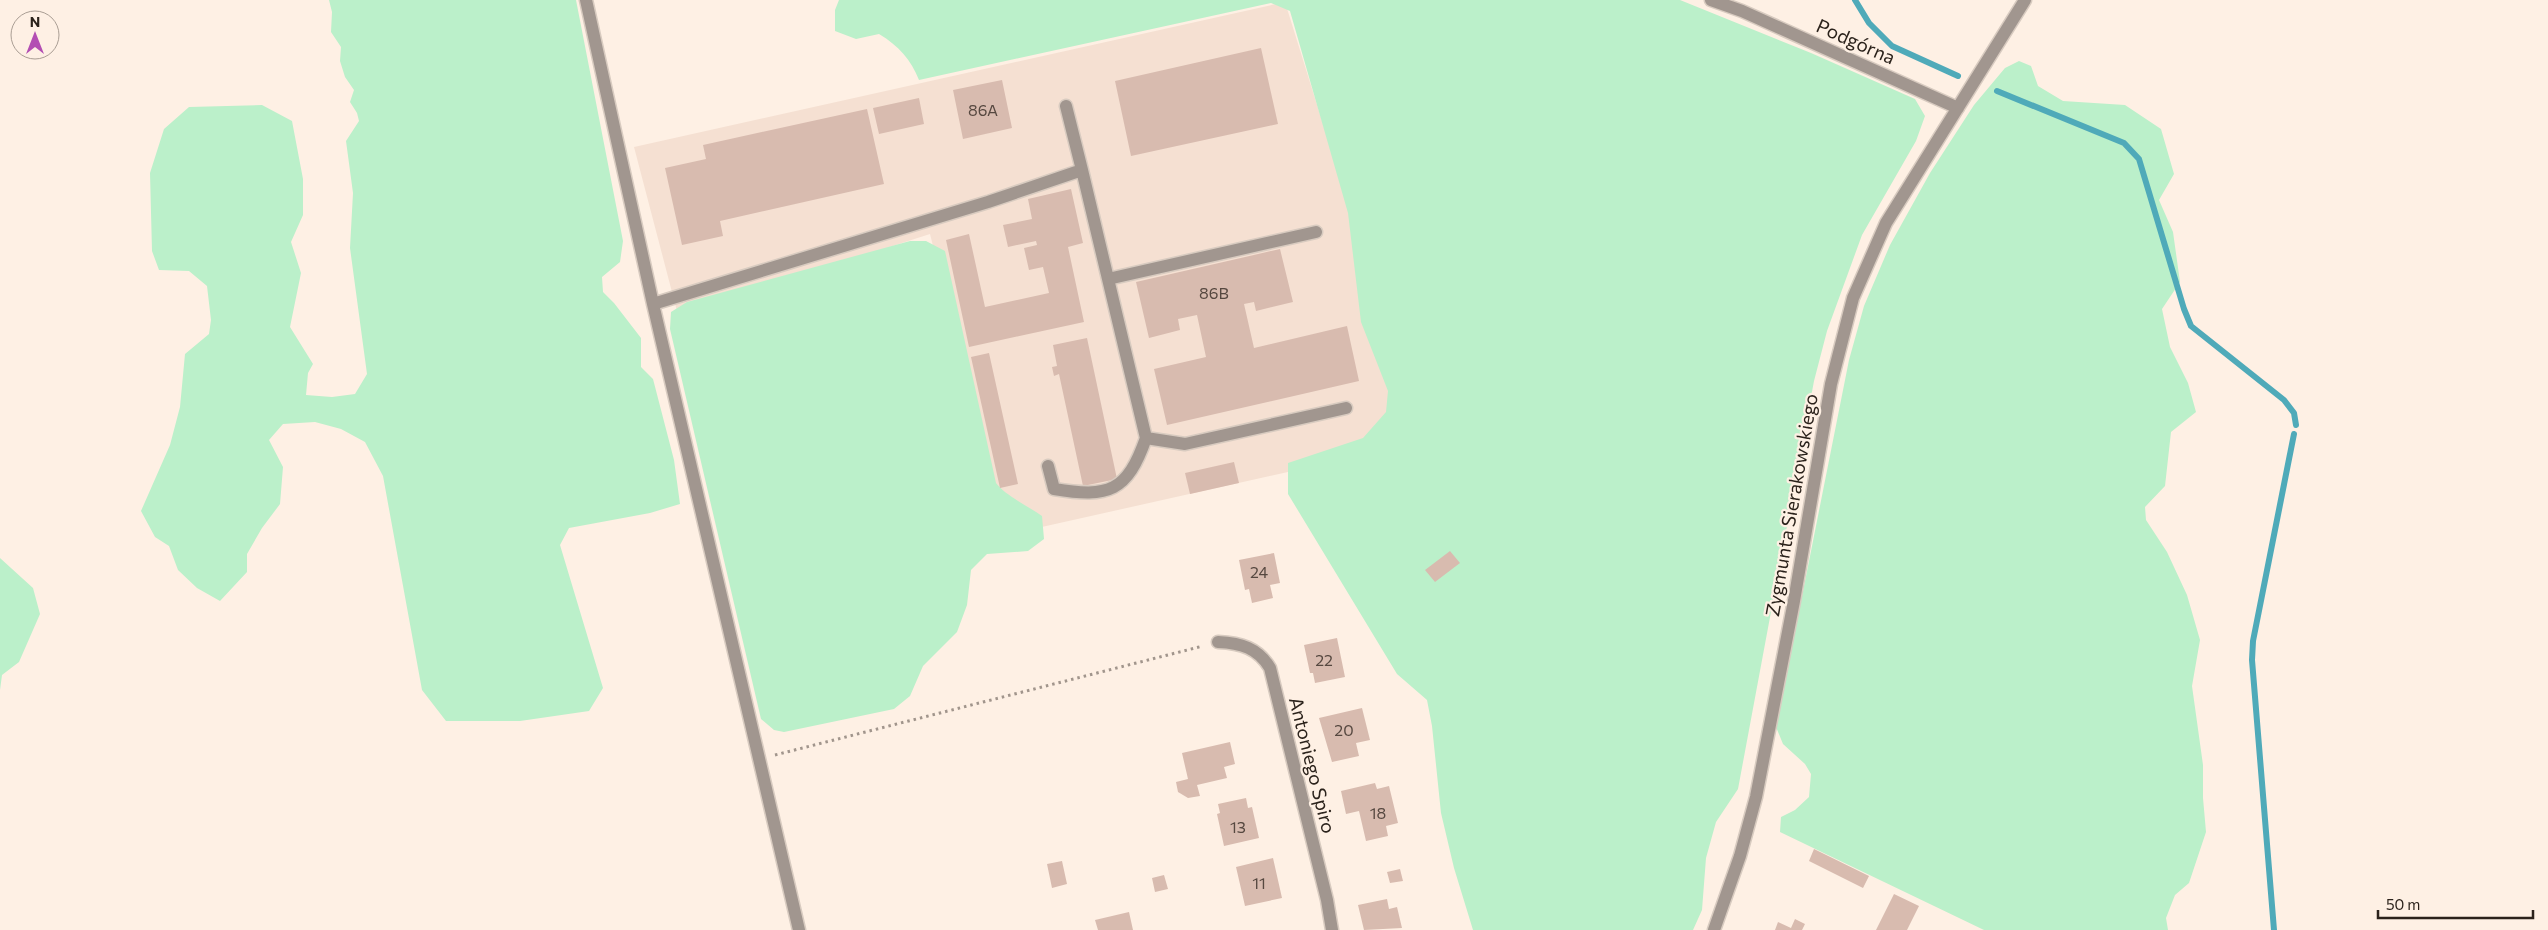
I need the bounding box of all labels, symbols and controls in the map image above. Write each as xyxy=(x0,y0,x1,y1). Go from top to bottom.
north arrow xyxy=(10,10,60,60)
text: N xyxy=(30,13,40,30)
street label: Podgórna xyxy=(1813,13,1899,69)
house number: 86A xyxy=(968,100,998,119)
house number: 86B xyxy=(1199,283,1229,302)
street label: Zygmunta Sierakowskiego xyxy=(1760,392,1822,618)
house number: 24 xyxy=(1250,562,1268,581)
house number: 22 xyxy=(1315,650,1333,669)
street label: Antoniego Spiro xyxy=(1285,694,1341,836)
house number: 20 xyxy=(1334,720,1354,739)
house number: 18 xyxy=(1370,803,1386,822)
house number: 13 xyxy=(1230,817,1246,836)
house number: 11 xyxy=(1252,873,1266,892)
scale bar xyxy=(2378,888,2533,920)
text: 50 m xyxy=(2386,895,2420,913)

